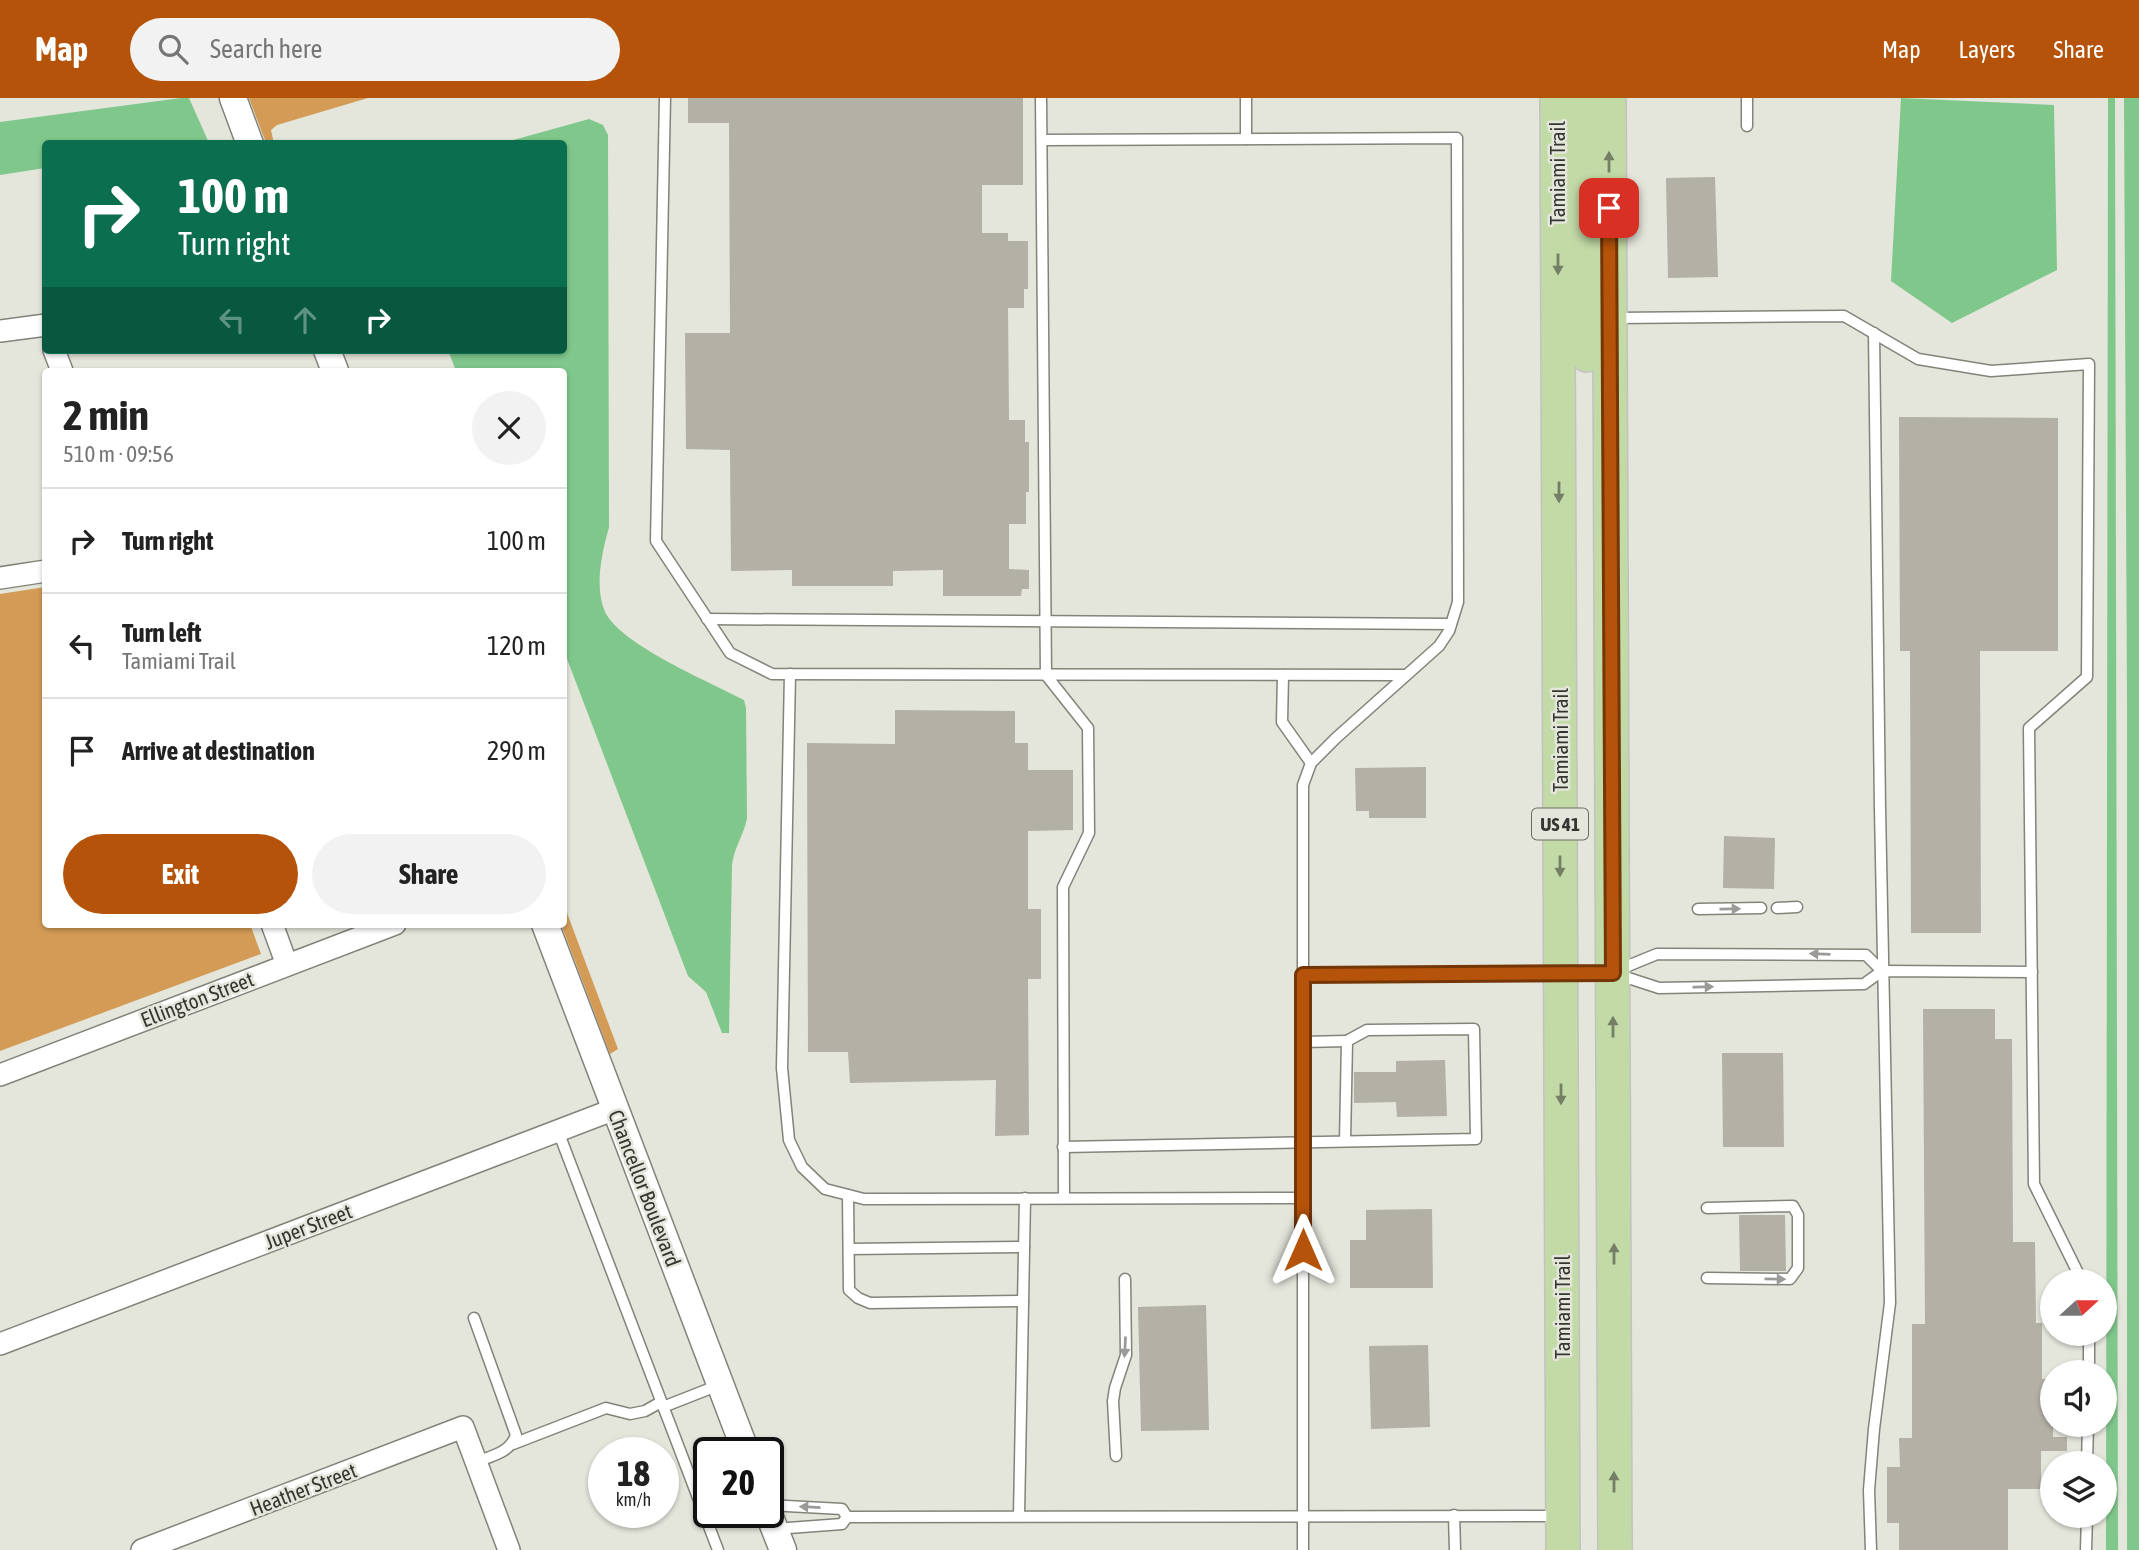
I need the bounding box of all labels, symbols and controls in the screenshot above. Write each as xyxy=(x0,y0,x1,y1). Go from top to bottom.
search box xyxy=(130,18,620,81)
text: Map xyxy=(35,30,88,68)
icon: search xyxy=(154,30,192,68)
text: Search here xyxy=(210,34,322,64)
text: Map xyxy=(1882,36,1921,63)
text: Layers xyxy=(1959,36,2015,63)
text: Share xyxy=(2053,36,2104,63)
street label: Tamiami Trail xyxy=(1545,121,1569,225)
one-way arrow xyxy=(1603,151,1615,173)
text: 100 m xyxy=(178,167,289,223)
icon: right xyxy=(63,168,154,259)
pin xyxy=(1579,178,1639,238)
icon: arrive xyxy=(1590,189,1628,227)
text: Turn right xyxy=(178,225,291,262)
one-way arrow xyxy=(1552,253,1564,275)
icon: left xyxy=(213,301,251,339)
icon: ahead xyxy=(286,301,324,339)
icon: right xyxy=(359,301,397,339)
text: 2 min xyxy=(63,391,149,439)
button: close xyxy=(472,391,546,465)
text: 510 m · 09:56 xyxy=(63,441,174,467)
one-way arrow xyxy=(1553,481,1565,503)
icon: right xyxy=(63,522,101,560)
text: Turn right xyxy=(122,526,213,556)
text: 100 m xyxy=(487,526,546,556)
text: Turn left xyxy=(122,618,202,648)
icon: left xyxy=(63,627,101,665)
text: 120 m xyxy=(487,631,546,661)
text: Tamiami Trail xyxy=(122,648,236,674)
street label: Tamiami Trail xyxy=(1548,688,1572,792)
icon: arrive xyxy=(63,732,101,770)
text: Arrive at destination xyxy=(122,736,315,766)
text: 290 m xyxy=(487,736,546,766)
road number: US 41 xyxy=(1532,808,1588,839)
button: Exit xyxy=(63,834,298,914)
button: Share xyxy=(312,834,546,914)
one-way arrow xyxy=(1554,855,1566,877)
one-way arrow xyxy=(1719,903,1741,914)
one-way arrow xyxy=(1809,948,1831,960)
street label: Ellington Street xyxy=(137,966,257,1032)
one-way arrow xyxy=(1692,982,1714,993)
one-way arrow xyxy=(1607,1016,1619,1038)
one-way arrow xyxy=(1555,1083,1567,1105)
street label: Chancellor Boulevard xyxy=(604,1106,686,1270)
street label: Juper Street xyxy=(261,1198,355,1254)
position arrow xyxy=(1266,1213,1340,1287)
one-way arrow xyxy=(1608,1243,1619,1265)
street label: Tamiami Trail xyxy=(1550,1255,1574,1359)
north arrow xyxy=(2040,1269,2118,1346)
map controls xyxy=(2040,1269,2117,1528)
one-way arrow xyxy=(1764,1273,1786,1285)
one-way arrow xyxy=(1119,1336,1130,1358)
button: sound xyxy=(2040,1360,2117,1437)
speed limit sign: 20 xyxy=(693,1437,784,1528)
button: layers xyxy=(2040,1451,2117,1528)
text: 18 xyxy=(617,1453,650,1493)
street label: Heather Street xyxy=(246,1458,360,1520)
one-way arrow xyxy=(1608,1471,1620,1493)
text: km/h xyxy=(616,1489,651,1510)
one-way arrow xyxy=(799,1501,821,1512)

